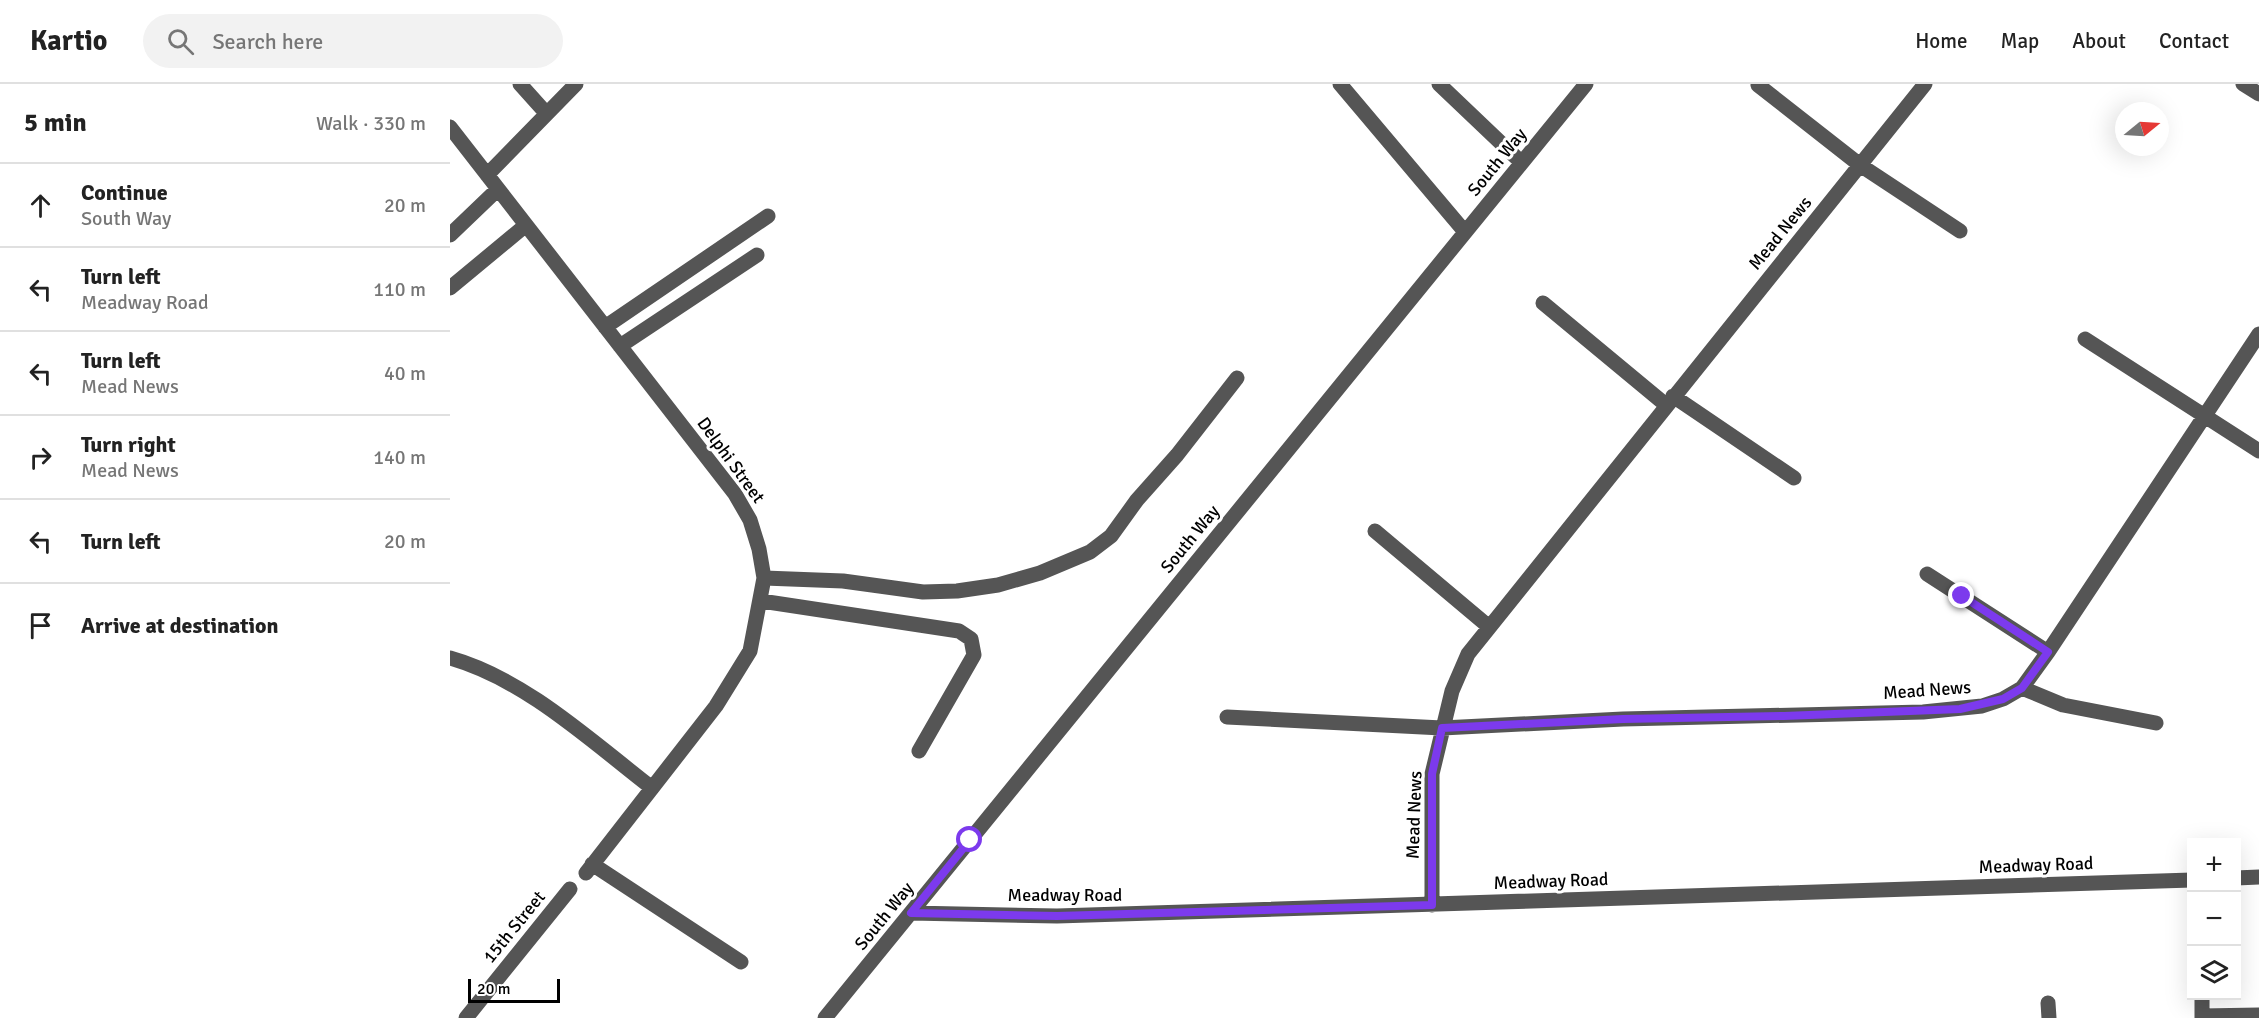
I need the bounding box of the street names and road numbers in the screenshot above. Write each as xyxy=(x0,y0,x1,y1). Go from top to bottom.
street label: South Way xyxy=(1463,123,1531,200)
street label: Mead News xyxy=(1744,192,1816,274)
street label: Delphi Street xyxy=(692,413,770,507)
street label: South Way xyxy=(1156,500,1224,577)
street label: Mead News xyxy=(1882,676,1972,704)
street label: Mead News xyxy=(1401,771,1427,859)
street label: Meadway Road xyxy=(1978,852,2094,878)
street label: Meadway Road xyxy=(1493,868,1609,894)
street label: South Way xyxy=(850,877,918,954)
street label: Meadway Road xyxy=(1008,884,1122,906)
street label: 15th Street xyxy=(478,887,550,967)

